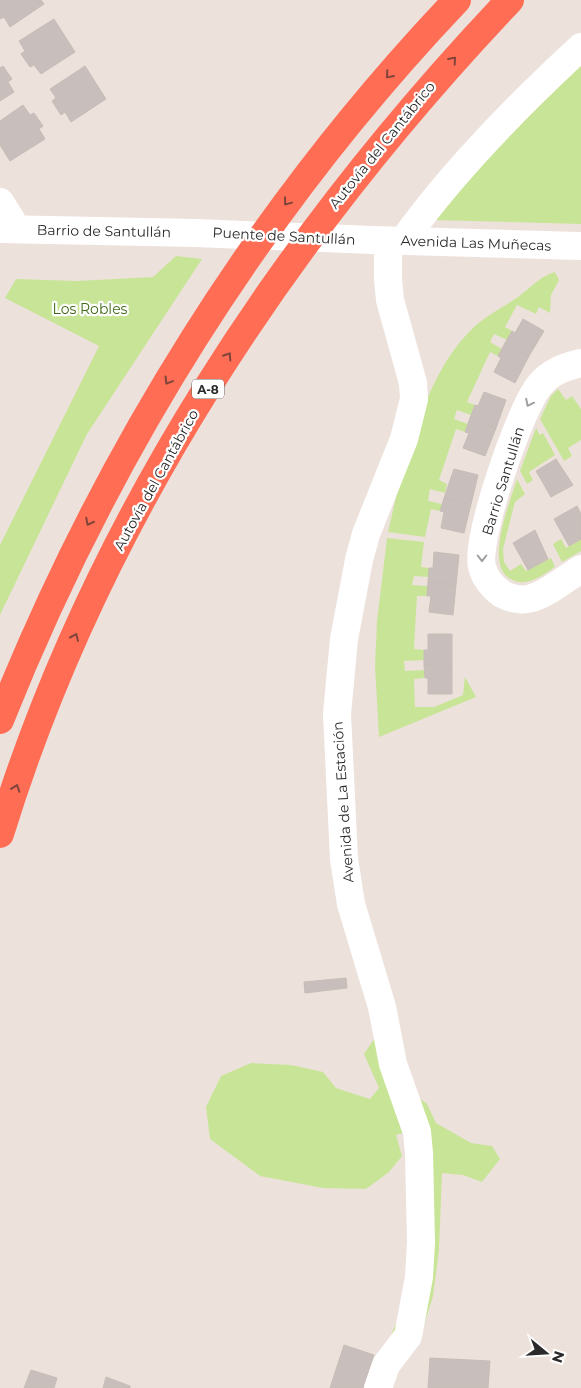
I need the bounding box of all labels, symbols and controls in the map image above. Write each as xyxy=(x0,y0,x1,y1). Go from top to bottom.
one-way arrow xyxy=(447,57,456,66)
one-way arrow xyxy=(386,70,395,79)
street label: Autovía del Cantábrico xyxy=(325,78,439,212)
one-way arrow xyxy=(285,196,293,205)
street label: Barrio de Santullán xyxy=(37,221,171,241)
street label: Puente de Santullán xyxy=(212,223,356,249)
street label: Avenida Las Muñecas xyxy=(400,231,552,255)
park label: Los Robles xyxy=(53,300,128,318)
one-way arrow xyxy=(222,353,232,362)
one-way arrow xyxy=(165,375,175,384)
road number: A-8 xyxy=(192,379,224,398)
one-way arrow xyxy=(525,398,535,407)
street label: Autovía del Cantábrico xyxy=(110,406,202,554)
street label: Barrio Santullán xyxy=(478,424,528,538)
one-way arrow xyxy=(85,517,95,526)
one-way arrow xyxy=(477,554,487,562)
one-way arrow xyxy=(69,633,80,642)
street label: Avenida de La Estación xyxy=(328,721,358,883)
one-way arrow xyxy=(10,785,20,793)
north arrow xyxy=(521,1328,571,1378)
text: N xyxy=(548,1349,569,1365)

